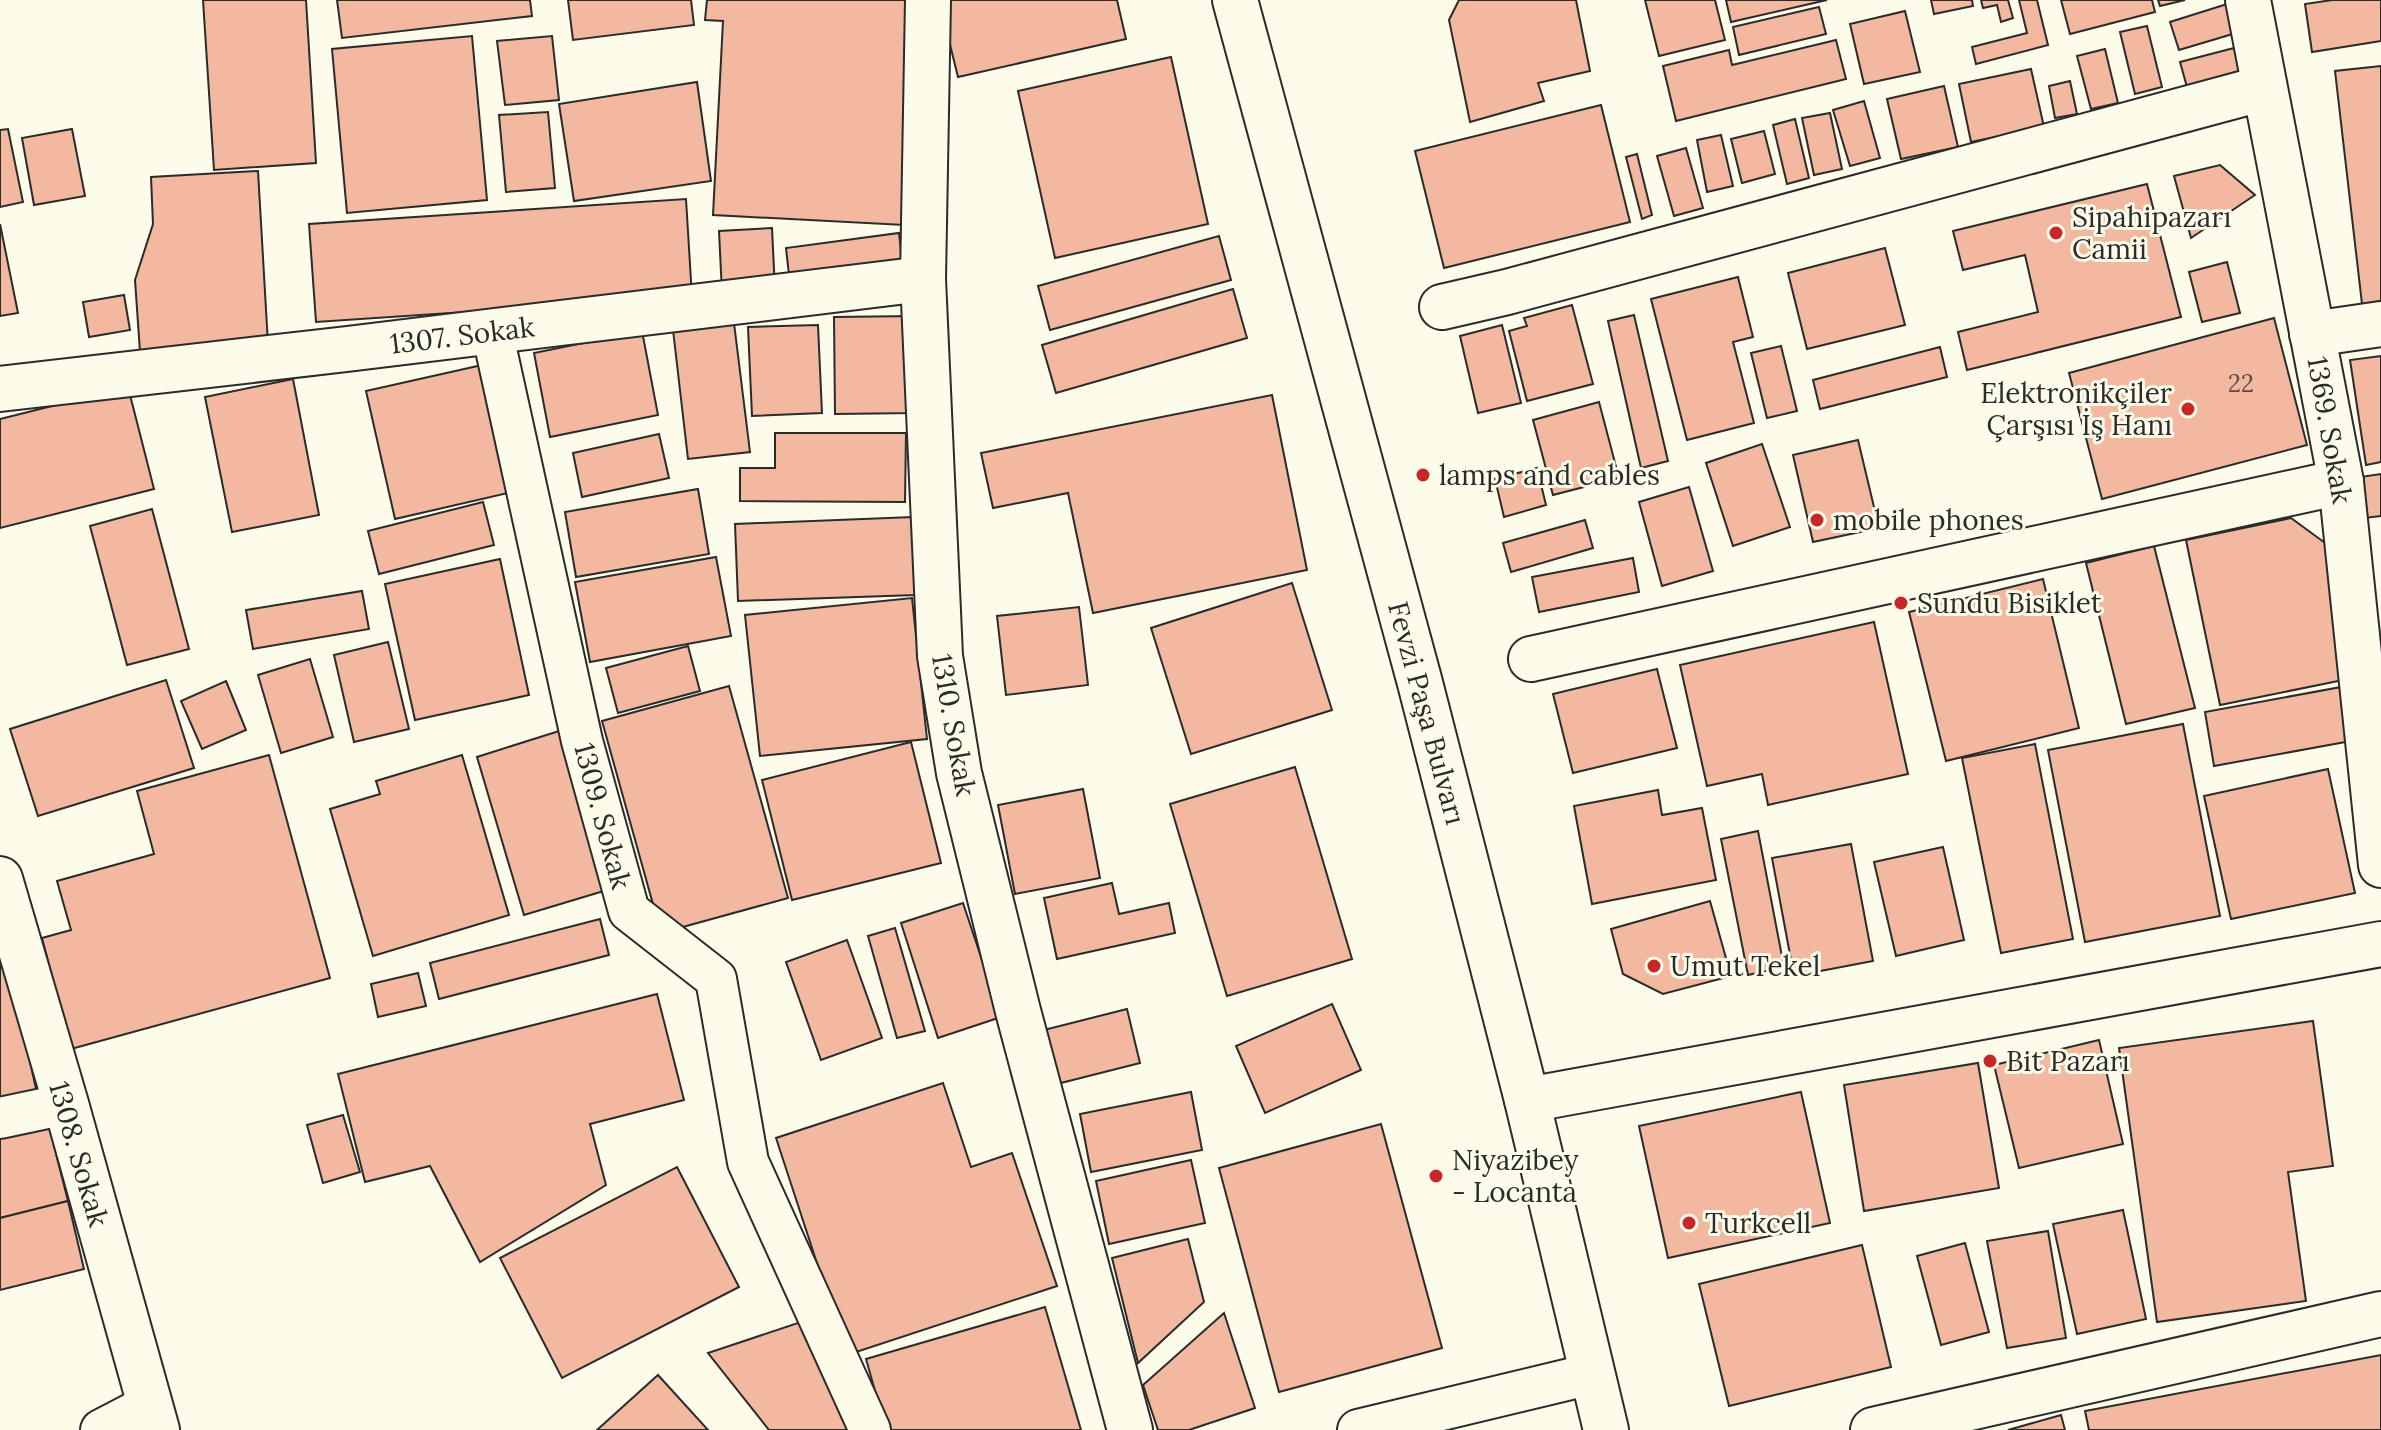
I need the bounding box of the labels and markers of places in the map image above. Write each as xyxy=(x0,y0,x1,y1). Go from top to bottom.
place label: Sipahipazarı Camii xyxy=(2072,199,2231,267)
marker: Sipahipazarı Camii xyxy=(2047,224,2065,242)
place label: Elektronikçiler Çarşısı İş Hanı xyxy=(1980,375,2172,443)
marker: Elektronikçiler Çarşısı İş Hanı xyxy=(2179,400,2197,418)
place label: lamps and cables xyxy=(1439,457,1660,493)
marker: lamps and cables xyxy=(1414,466,1432,484)
place label: mobile phones xyxy=(1833,502,2024,538)
marker: mobile phones xyxy=(1808,511,1826,529)
place label: Sundu Bisiklet xyxy=(1917,585,2102,621)
marker: Sundu Bisiklet xyxy=(1892,594,1910,612)
place label: Umut Tekel xyxy=(1670,948,1820,984)
marker: Umut Tekel xyxy=(1645,957,1663,975)
place label: Bit Pazarı xyxy=(2006,1043,2130,1079)
marker: Bit Pazarı xyxy=(1981,1052,1999,1070)
place label: Niyazibey - Locanta xyxy=(1452,1142,1579,1210)
marker: Niyazibey - Locanta xyxy=(1427,1167,1445,1185)
place label: Turkcell xyxy=(1705,1205,1811,1241)
marker: Turkcell xyxy=(1680,1214,1698,1232)

